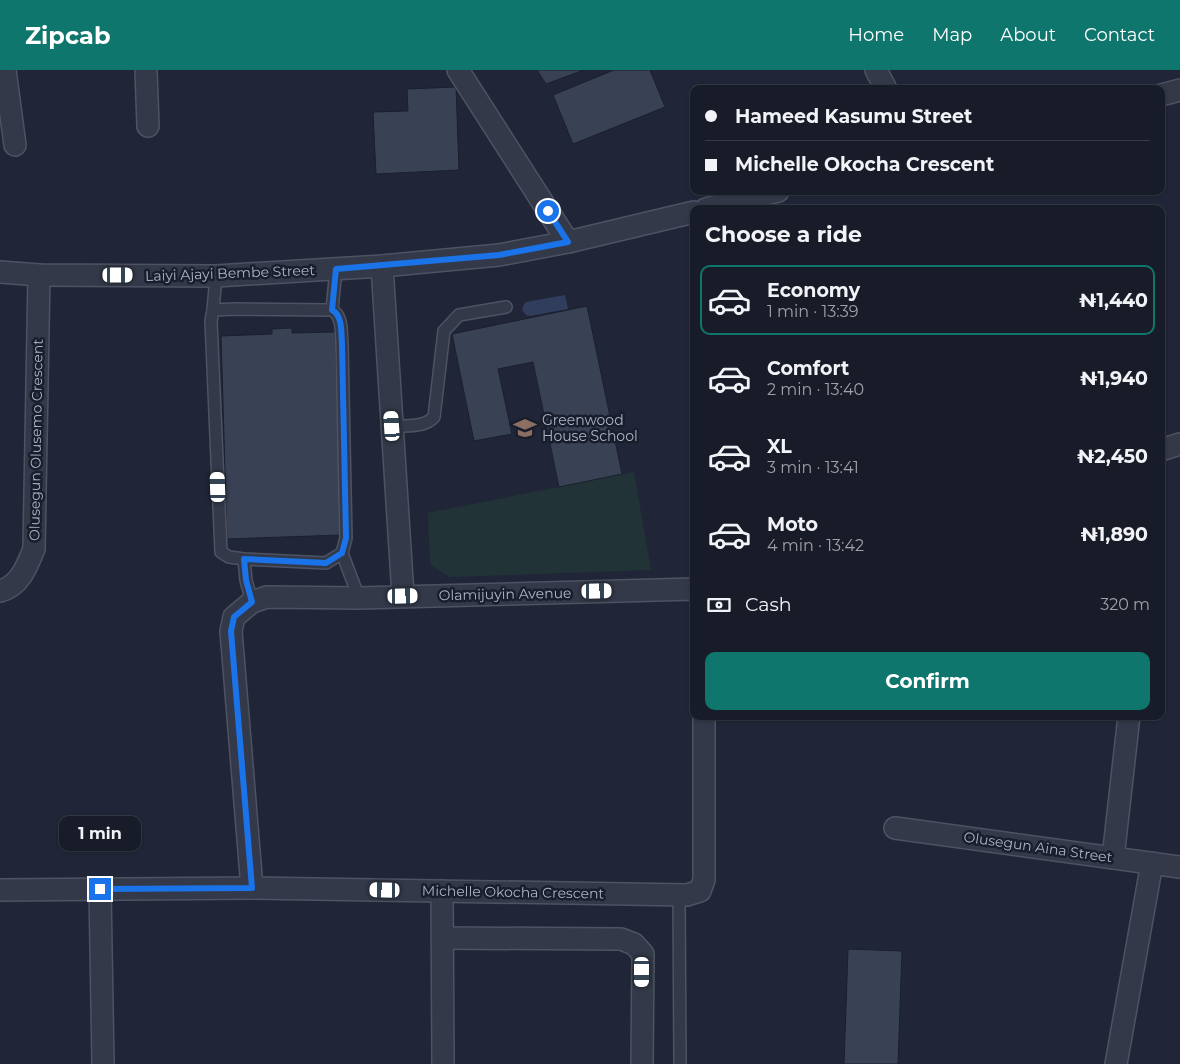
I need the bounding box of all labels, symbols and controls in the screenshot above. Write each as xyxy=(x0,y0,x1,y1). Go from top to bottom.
text: Zipcab xyxy=(25,21,110,50)
text: Home xyxy=(848,24,904,46)
text: Map xyxy=(932,24,972,46)
text: About xyxy=(1000,24,1056,46)
text: Contact xyxy=(1084,24,1155,46)
text: Hameed Kasumu Street xyxy=(735,105,972,128)
text: Michelle Okocha Crescent xyxy=(735,153,994,176)
route start xyxy=(537,200,559,222)
text: Choose a ride xyxy=(705,221,862,248)
street label: Laiyi Ajayi Bembe Street xyxy=(145,261,316,285)
car xyxy=(103,268,133,283)
icon: car xyxy=(707,278,752,323)
text: Economy xyxy=(767,279,860,302)
text: ₦1,440 xyxy=(1079,289,1148,312)
text: 1 min · 13:39 xyxy=(767,302,858,321)
street label: Olusegun Olusemo Crescent xyxy=(25,339,47,541)
icon: car xyxy=(707,356,752,401)
text: Comfort xyxy=(767,357,849,380)
text: ₦1,940 xyxy=(1080,367,1148,390)
text: 2 min · 13:40 xyxy=(767,380,864,399)
car xyxy=(383,411,400,441)
place label: Greenwood House School xyxy=(542,411,638,445)
school or university icon: Greenwood House School xyxy=(512,415,538,441)
icon: car xyxy=(707,434,752,479)
text: XL xyxy=(767,435,792,458)
text: ₦2,450 xyxy=(1077,445,1148,468)
text: 3 min · 13:41 xyxy=(767,458,859,477)
car xyxy=(209,472,226,502)
icon: car xyxy=(707,512,752,557)
text: Moto xyxy=(767,513,818,536)
text: ₦1,890 xyxy=(1081,523,1148,546)
text: 4 min · 13:42 xyxy=(767,536,864,555)
car xyxy=(581,583,612,599)
street label: Olamijuyin Avenue xyxy=(438,584,572,604)
car xyxy=(387,588,418,604)
icon: cash xyxy=(705,591,733,619)
text: Cash xyxy=(745,593,792,616)
text: 320 m xyxy=(1100,595,1150,614)
button: Confirm xyxy=(705,652,1150,710)
callout: 1 min xyxy=(59,816,141,852)
text: 1 min xyxy=(78,824,122,843)
street label: Olusegun Aina Street xyxy=(963,828,1114,866)
route end xyxy=(89,878,111,900)
street label: Michelle Okocha Crescent xyxy=(422,881,605,903)
car xyxy=(369,882,400,898)
car xyxy=(634,957,649,987)

